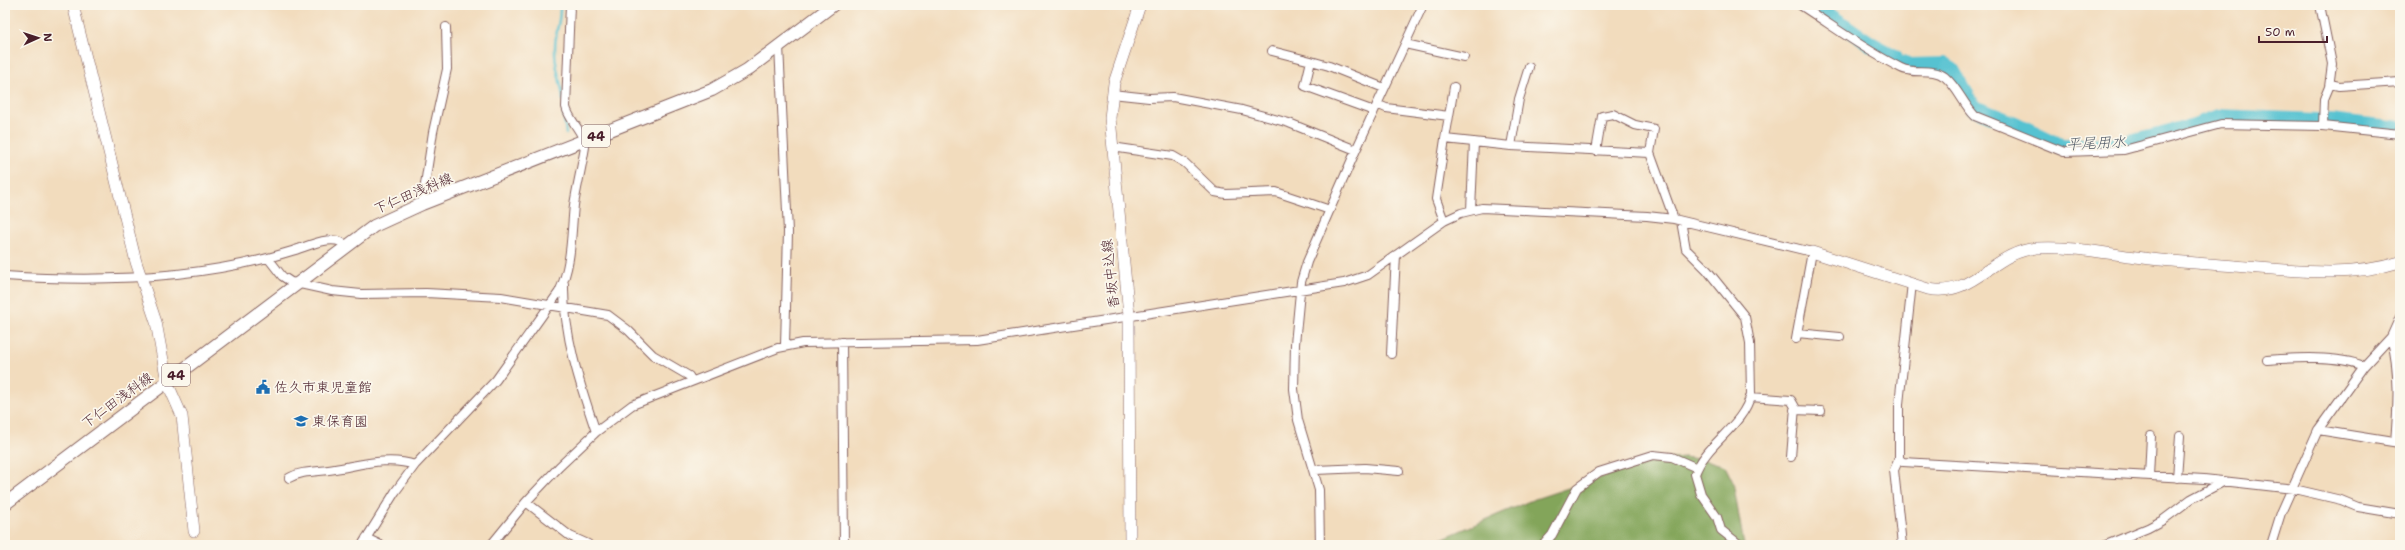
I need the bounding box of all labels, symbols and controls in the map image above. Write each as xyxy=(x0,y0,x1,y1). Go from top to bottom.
north arrow xyxy=(18,18,58,58)
scale bar xyxy=(2259,18,2327,44)
text: 50 m xyxy=(2265,24,2295,40)
text: N xyxy=(40,33,55,43)
road number: 44 xyxy=(582,125,610,147)
water label: 平尾用水 xyxy=(2066,131,2126,155)
street label: 下仁田浅科線 xyxy=(371,168,455,218)
street label: 香坂中込線 xyxy=(1097,238,1123,310)
road number: 44 xyxy=(162,364,190,386)
street label: 下仁田浅科線 xyxy=(78,368,156,432)
place label: 佐久市東児童館 xyxy=(274,378,372,396)
public building icon: 佐久市東児童館 xyxy=(255,379,271,395)
place label: 東保育園 xyxy=(312,412,368,430)
school or university icon: 東保育園 xyxy=(293,413,309,429)

